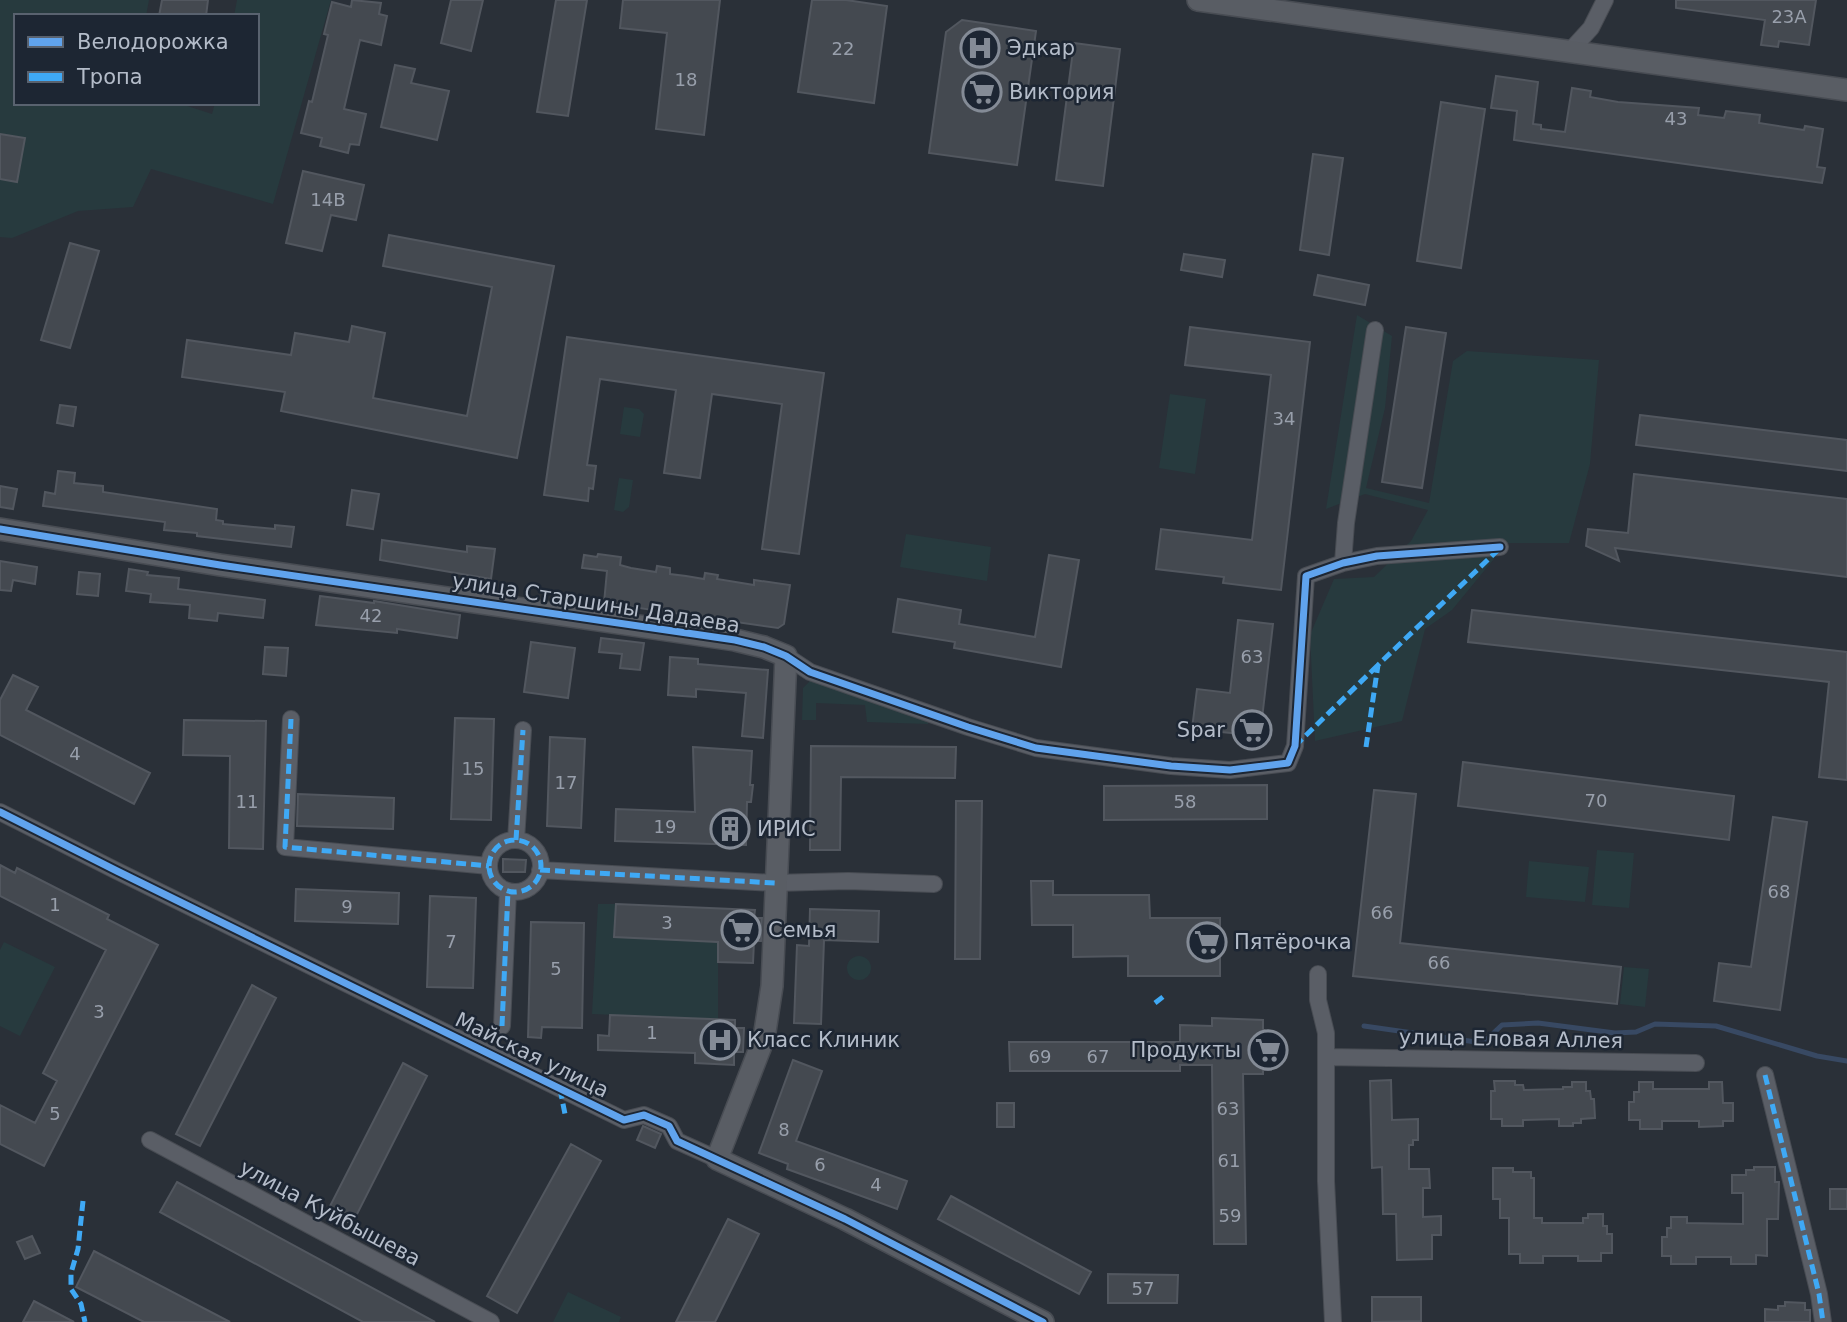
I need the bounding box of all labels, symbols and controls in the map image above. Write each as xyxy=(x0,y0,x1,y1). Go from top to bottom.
house number: 23А xyxy=(1771,6,1807,27)
legend xyxy=(14,14,259,105)
hospital icon: Эдкар xyxy=(959,27,1001,69)
text: Велодорожка xyxy=(77,30,229,54)
place label: Эдкар xyxy=(1007,36,1075,60)
house number: 22 xyxy=(832,38,854,59)
text: Тропа xyxy=(76,65,143,89)
house number: 18 xyxy=(675,69,697,90)
supermarket icon: Виктория xyxy=(961,71,1003,113)
place label: Виктория xyxy=(1009,80,1114,104)
house number: 43 xyxy=(1665,108,1687,129)
house number: 14В xyxy=(310,189,346,210)
house number: 34 xyxy=(1273,408,1295,429)
street label: улица Старшины Дадаева xyxy=(450,568,742,638)
house number: 42 xyxy=(360,605,382,626)
house number: 63 xyxy=(1241,646,1263,667)
supermarket icon: Spar xyxy=(1231,709,1273,751)
place label: Spar xyxy=(1177,718,1225,742)
house number: 4 xyxy=(69,743,81,764)
house number: 15 xyxy=(462,758,484,779)
house number: 17 xyxy=(555,772,577,793)
house number: 70 xyxy=(1585,790,1607,811)
house number: 11 xyxy=(236,791,258,812)
house number: 58 xyxy=(1174,791,1196,812)
building icon: ИРИС xyxy=(709,808,751,850)
house number: 19 xyxy=(654,816,676,837)
place label: ИРИС xyxy=(757,817,816,841)
house number: 68 xyxy=(1768,881,1790,902)
house number: 1 xyxy=(49,894,61,915)
house number: 9 xyxy=(341,896,353,917)
house number: 66 xyxy=(1371,902,1393,923)
supermarket icon: Семья xyxy=(720,909,762,951)
house number: 3 xyxy=(661,912,673,933)
place label: Семья xyxy=(768,918,836,942)
supermarket icon: Пятёрочка xyxy=(1186,921,1228,963)
place label: Пятёрочка xyxy=(1234,930,1352,954)
house number: 7 xyxy=(445,931,457,952)
house number: 66 xyxy=(1428,952,1450,973)
house number: 5 xyxy=(550,958,562,979)
house number: 3 xyxy=(93,1001,105,1022)
street label: Майская улица xyxy=(451,1007,613,1103)
hospital icon: Класс Клиник xyxy=(699,1019,741,1061)
house number: 1 xyxy=(646,1022,658,1043)
street label: улица Еловая Аллея xyxy=(1399,1025,1623,1053)
place label: Класс Клиник xyxy=(747,1028,900,1052)
supermarket icon: Продукты xyxy=(1247,1029,1289,1071)
place label: Продукты xyxy=(1131,1038,1241,1062)
house number: 69 xyxy=(1029,1046,1051,1067)
house number: 67 xyxy=(1087,1046,1109,1067)
house number: 63 xyxy=(1217,1098,1239,1119)
house number: 5 xyxy=(49,1103,61,1124)
house number: 8 xyxy=(778,1119,790,1140)
house number: 61 xyxy=(1218,1150,1240,1171)
house number: 6 xyxy=(814,1154,826,1175)
street label: улица Куйбышева xyxy=(236,1155,424,1271)
house number: 4 xyxy=(870,1174,882,1195)
house number: 59 xyxy=(1219,1205,1241,1226)
house number: 57 xyxy=(1132,1278,1154,1299)

